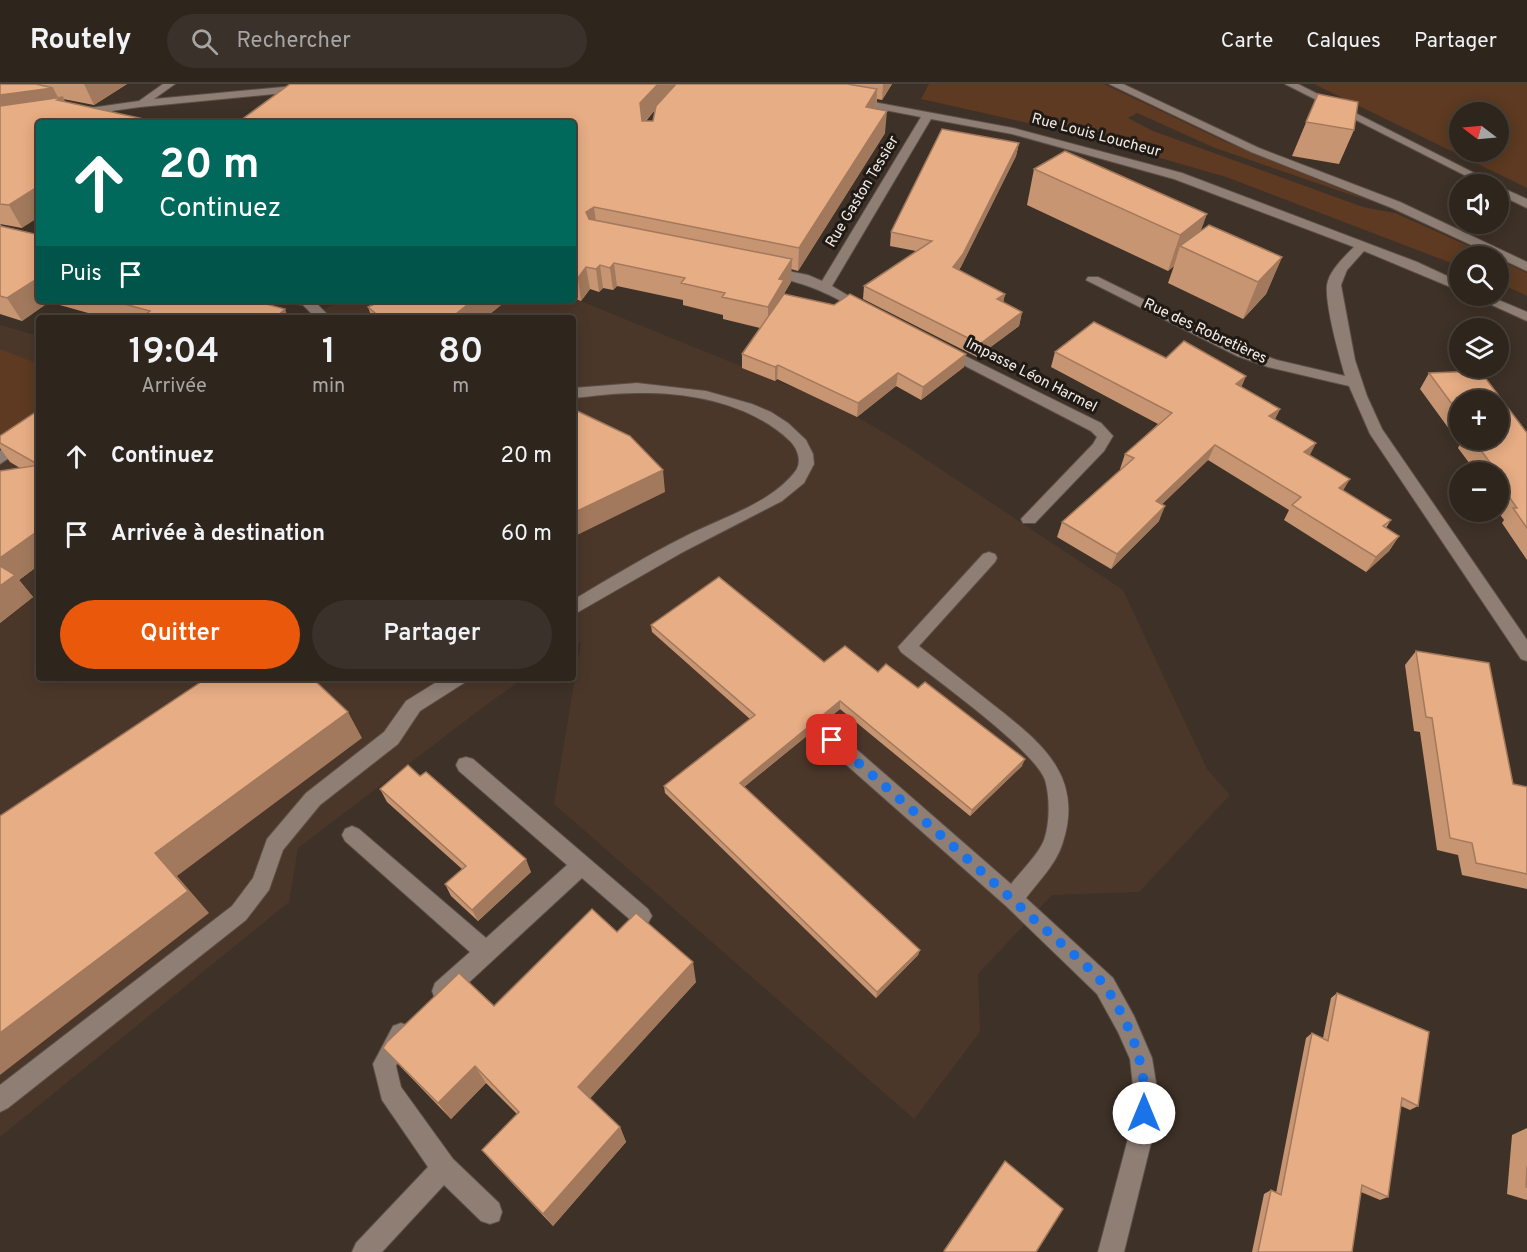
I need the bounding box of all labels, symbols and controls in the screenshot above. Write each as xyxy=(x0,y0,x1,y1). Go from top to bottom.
search box xyxy=(167,14,587,68)
text: Routely xyxy=(30,23,131,59)
icon: search xyxy=(188,25,221,58)
text: Rechercher xyxy=(236,28,351,55)
text: Carte xyxy=(1221,28,1273,55)
text: Calques xyxy=(1306,28,1381,55)
text: Partager xyxy=(1414,28,1497,55)
north arrow xyxy=(1449,102,1509,162)
map controls xyxy=(1449,102,1509,522)
street label: Rue Louis Loucheur xyxy=(1029,110,1163,162)
street label: Rue Gaston Tessier xyxy=(822,132,904,251)
text: 20 m xyxy=(159,140,260,193)
icon: ahead xyxy=(60,144,138,222)
button: sound xyxy=(1449,174,1509,234)
text: Continuez xyxy=(159,192,281,226)
button: search xyxy=(1449,246,1509,306)
icon: arrive xyxy=(114,258,147,291)
text: Puis xyxy=(60,261,102,288)
street label: Rue des Robretières xyxy=(1140,295,1270,369)
button: layers xyxy=(1449,318,1509,378)
text: 19:04 xyxy=(129,330,219,376)
text: 1 xyxy=(322,330,336,376)
text: 80 xyxy=(438,330,483,376)
street label: Impasse Léon Harmel xyxy=(962,335,1100,417)
text: Arrivée xyxy=(141,374,207,400)
text: min xyxy=(312,374,345,400)
text: m xyxy=(452,374,469,400)
button: + xyxy=(1449,390,1509,450)
icon: ahead xyxy=(60,440,93,473)
text: Continuez xyxy=(111,443,214,470)
text: 20 m xyxy=(501,443,552,470)
button: − xyxy=(1449,462,1509,522)
icon: arrive xyxy=(60,518,93,551)
text: Arrivée à destination xyxy=(111,521,325,548)
text: 60 m xyxy=(501,521,552,548)
button: Quitter xyxy=(60,600,300,669)
button: Partager xyxy=(312,600,552,669)
pin xyxy=(806,714,857,765)
icon: arrive xyxy=(815,723,848,756)
position arrow xyxy=(1112,1081,1176,1145)

